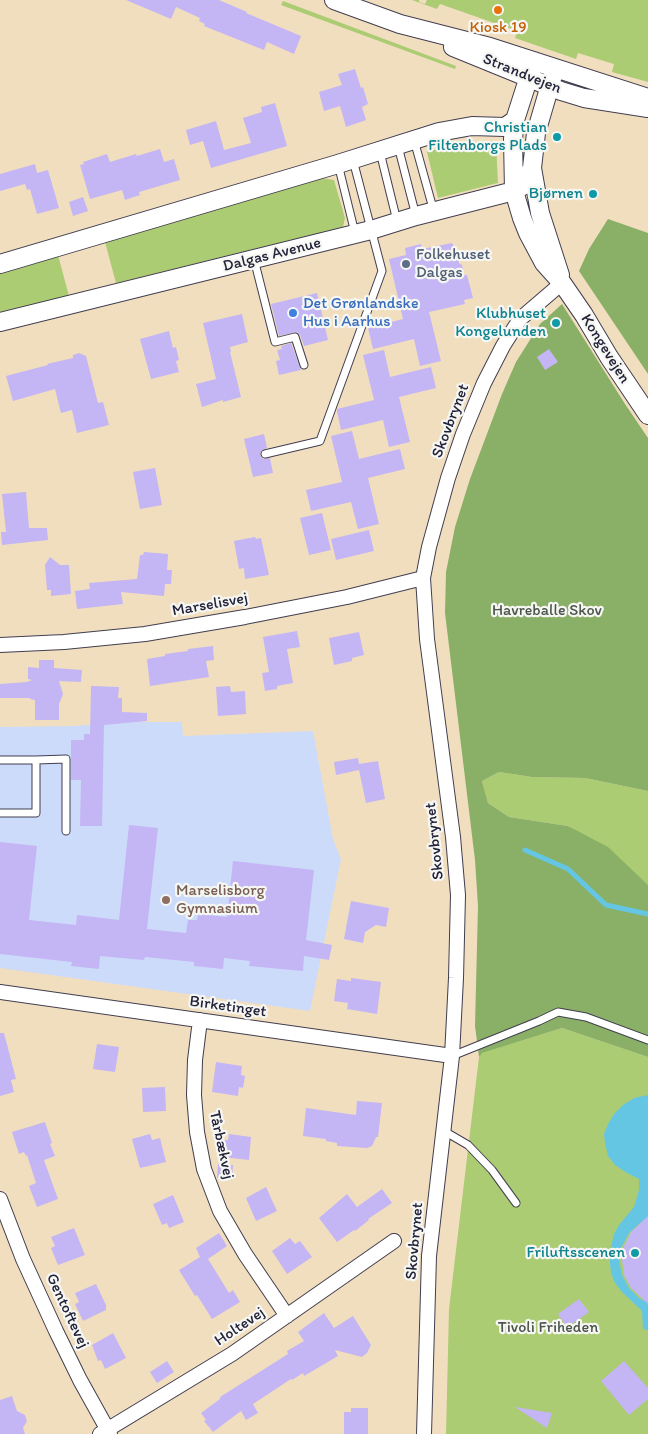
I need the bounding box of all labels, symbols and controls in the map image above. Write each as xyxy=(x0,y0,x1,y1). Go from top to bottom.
marker: Kiosk 19 xyxy=(492,4,504,16)
place label: Kiosk 19 xyxy=(469,18,527,38)
street label: Strandvejen xyxy=(480,50,564,98)
place label: Christian Filtenborgs Plads xyxy=(428,118,547,156)
marker: Christian Filtenborgs Plads xyxy=(551,131,563,143)
place label: Bjørnen xyxy=(529,184,583,204)
marker: Bjørnen xyxy=(587,188,599,200)
street label: Dalgas Avenue xyxy=(221,234,323,276)
place label: Folkehuset Dalgas xyxy=(416,245,490,283)
marker: Folkehuset Dalgas xyxy=(400,258,412,270)
place label: Det Grønlandske Hus i Aarhus xyxy=(303,294,418,332)
place label: Klubhuset Kongelunden xyxy=(455,304,546,342)
marker: Det Grønlandske Hus i Aarhus xyxy=(287,307,299,319)
street label: Kongevejen xyxy=(576,311,634,387)
marker: Klubhuset Kongelunden xyxy=(550,317,562,329)
street label: Skovbrynet xyxy=(428,381,474,461)
street label: Marselisvej xyxy=(171,589,249,621)
park label: Havreballe Skov xyxy=(492,601,602,621)
street label: Skovbrynet xyxy=(421,801,449,881)
place label: Marselisborg Gymnasium xyxy=(176,881,265,919)
marker: Marselisborg Gymnasium xyxy=(160,894,172,906)
street label: Birketinget xyxy=(188,992,268,1022)
street label: Tårbækvej xyxy=(204,1109,238,1181)
street label: Skovbrynet xyxy=(402,1201,428,1281)
place label: Friluftsscenen xyxy=(526,1243,625,1263)
marker: Friluftsscenen xyxy=(629,1247,641,1259)
street label: Gentoftevej xyxy=(41,1271,93,1351)
street label: Holtevej xyxy=(211,1303,269,1351)
park label: Tivoli Friheden xyxy=(498,1318,598,1338)

